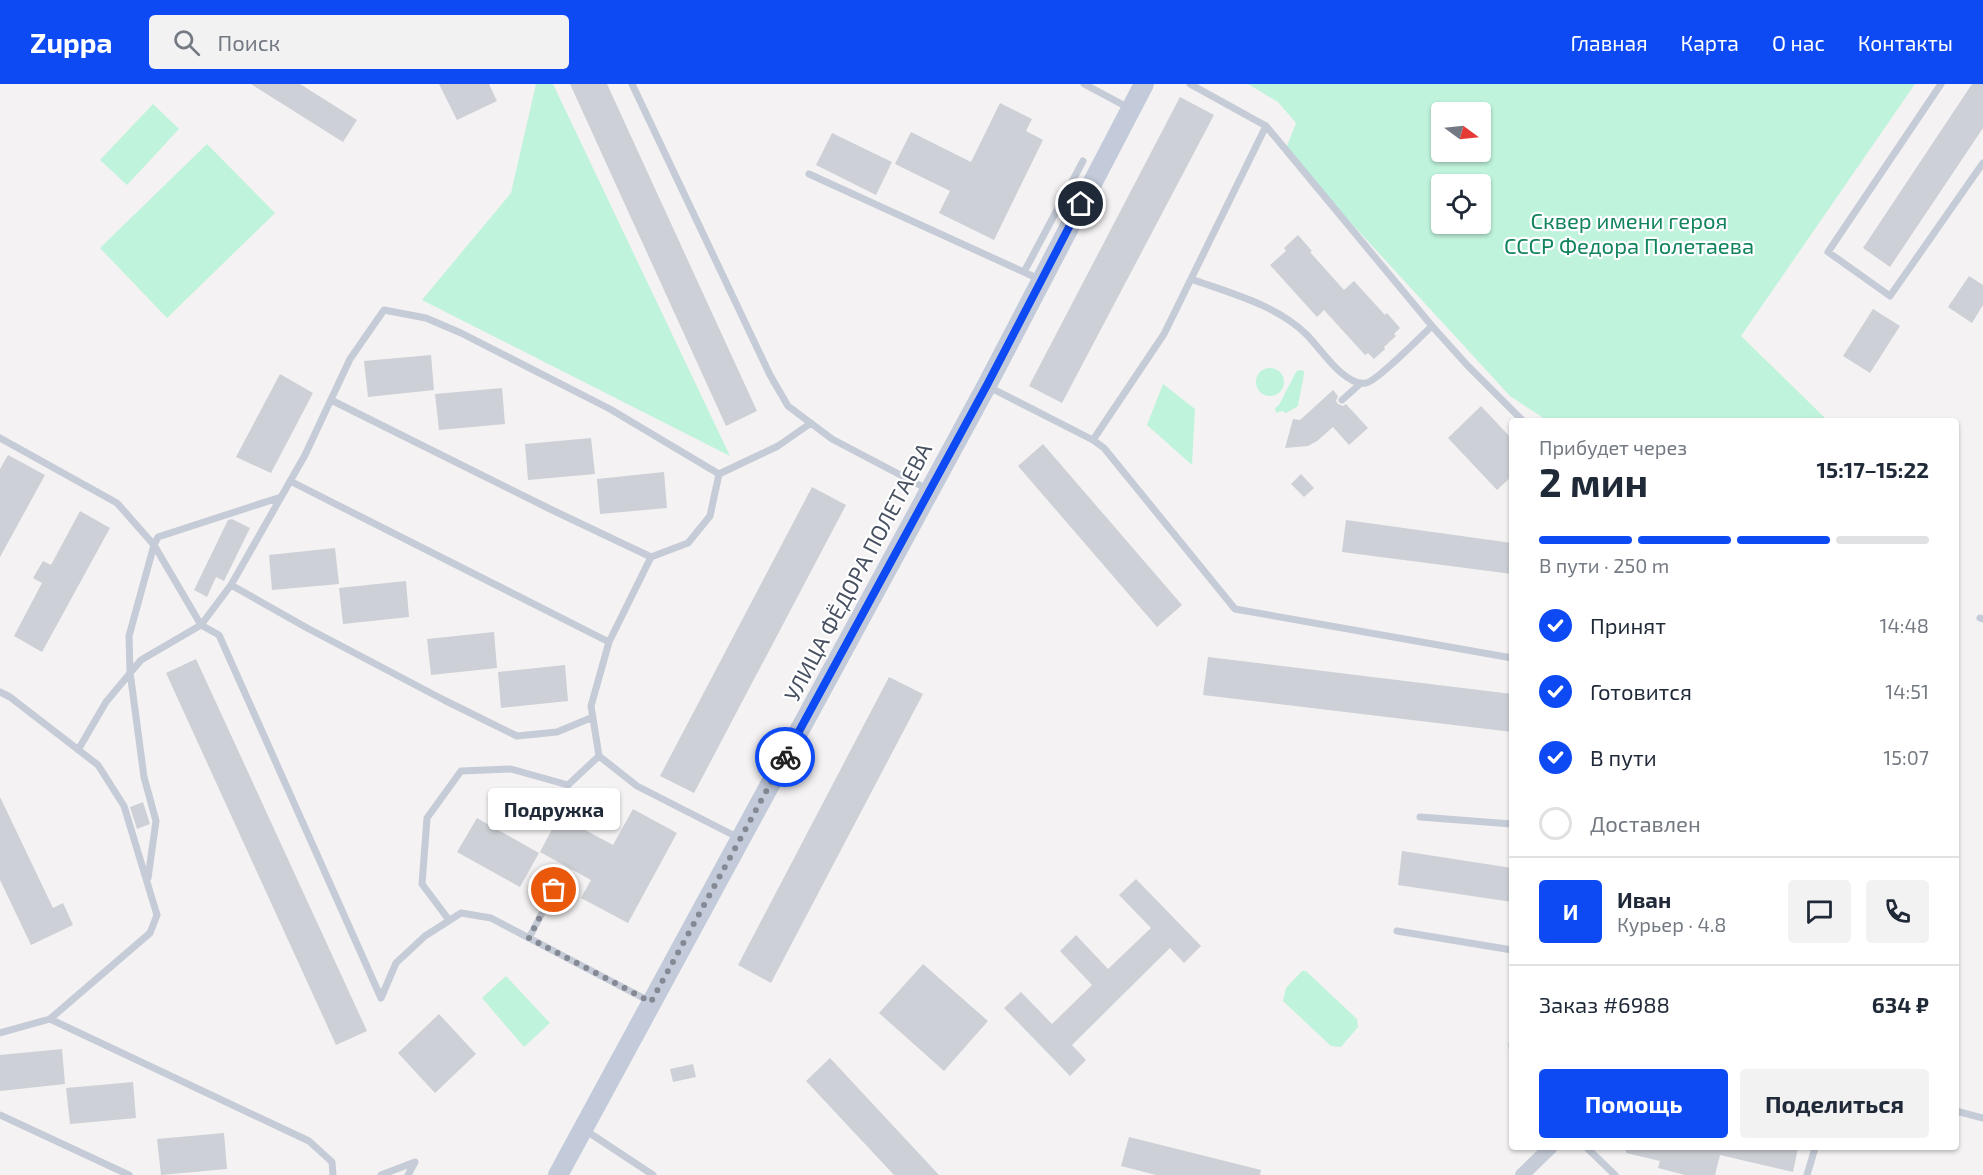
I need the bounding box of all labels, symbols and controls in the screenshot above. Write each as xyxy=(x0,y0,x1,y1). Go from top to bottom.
search box xyxy=(149,15,569,69)
text: Zuppa xyxy=(30,25,113,59)
icon: search xyxy=(170,26,203,59)
text: Поиск xyxy=(218,29,280,55)
text: Главная xyxy=(1571,30,1648,55)
text: Карта xyxy=(1681,30,1739,55)
text: О нас xyxy=(1772,30,1825,55)
text: Контакты xyxy=(1858,30,1953,55)
north arrow xyxy=(1431,102,1491,162)
map controls xyxy=(1431,102,1491,234)
button: locate xyxy=(1431,174,1491,234)
pin xyxy=(1055,178,1106,229)
icon: home xyxy=(1064,187,1097,220)
park label: Сквер имени героя СССР Федора Полетаева xyxy=(1504,207,1754,258)
text: Прибудет через xyxy=(1539,435,1687,459)
street label: УЛИЦА ФЁДОРА ПОЛЕТАЕВА xyxy=(778,438,936,705)
text: 15:17–15:22 xyxy=(1817,456,1929,482)
text: 2 мин xyxy=(1539,458,1648,505)
text: В пути · 250 m xyxy=(1539,553,1669,577)
icon: check xyxy=(1539,609,1572,642)
text: Принят xyxy=(1590,612,1666,638)
text: 14:48 xyxy=(1880,613,1929,637)
icon: check xyxy=(1539,675,1572,708)
text: Готовится xyxy=(1590,678,1692,704)
text: 14:51 xyxy=(1885,679,1929,703)
courier xyxy=(755,727,815,787)
icon: bike xyxy=(769,741,802,774)
icon: check xyxy=(1539,741,1572,774)
text: В пути xyxy=(1590,744,1657,770)
text: 15:07 xyxy=(1883,745,1929,769)
callout: Подружка xyxy=(488,788,620,830)
text: Подружка xyxy=(504,797,604,821)
text: Доставлен xyxy=(1590,810,1701,836)
pin xyxy=(528,864,579,915)
icon: bag xyxy=(537,873,570,906)
button: chat xyxy=(1788,880,1851,943)
button: phone xyxy=(1866,880,1929,943)
text: Иван xyxy=(1617,886,1671,912)
text: И xyxy=(1563,898,1578,924)
text: Курьер · 4.8 xyxy=(1617,912,1726,936)
text: Заказ #6988 xyxy=(1539,991,1670,1017)
text: 634 ₽ xyxy=(1872,991,1929,1017)
button: Помощь xyxy=(1539,1069,1728,1138)
button: Поделиться xyxy=(1740,1069,1929,1138)

